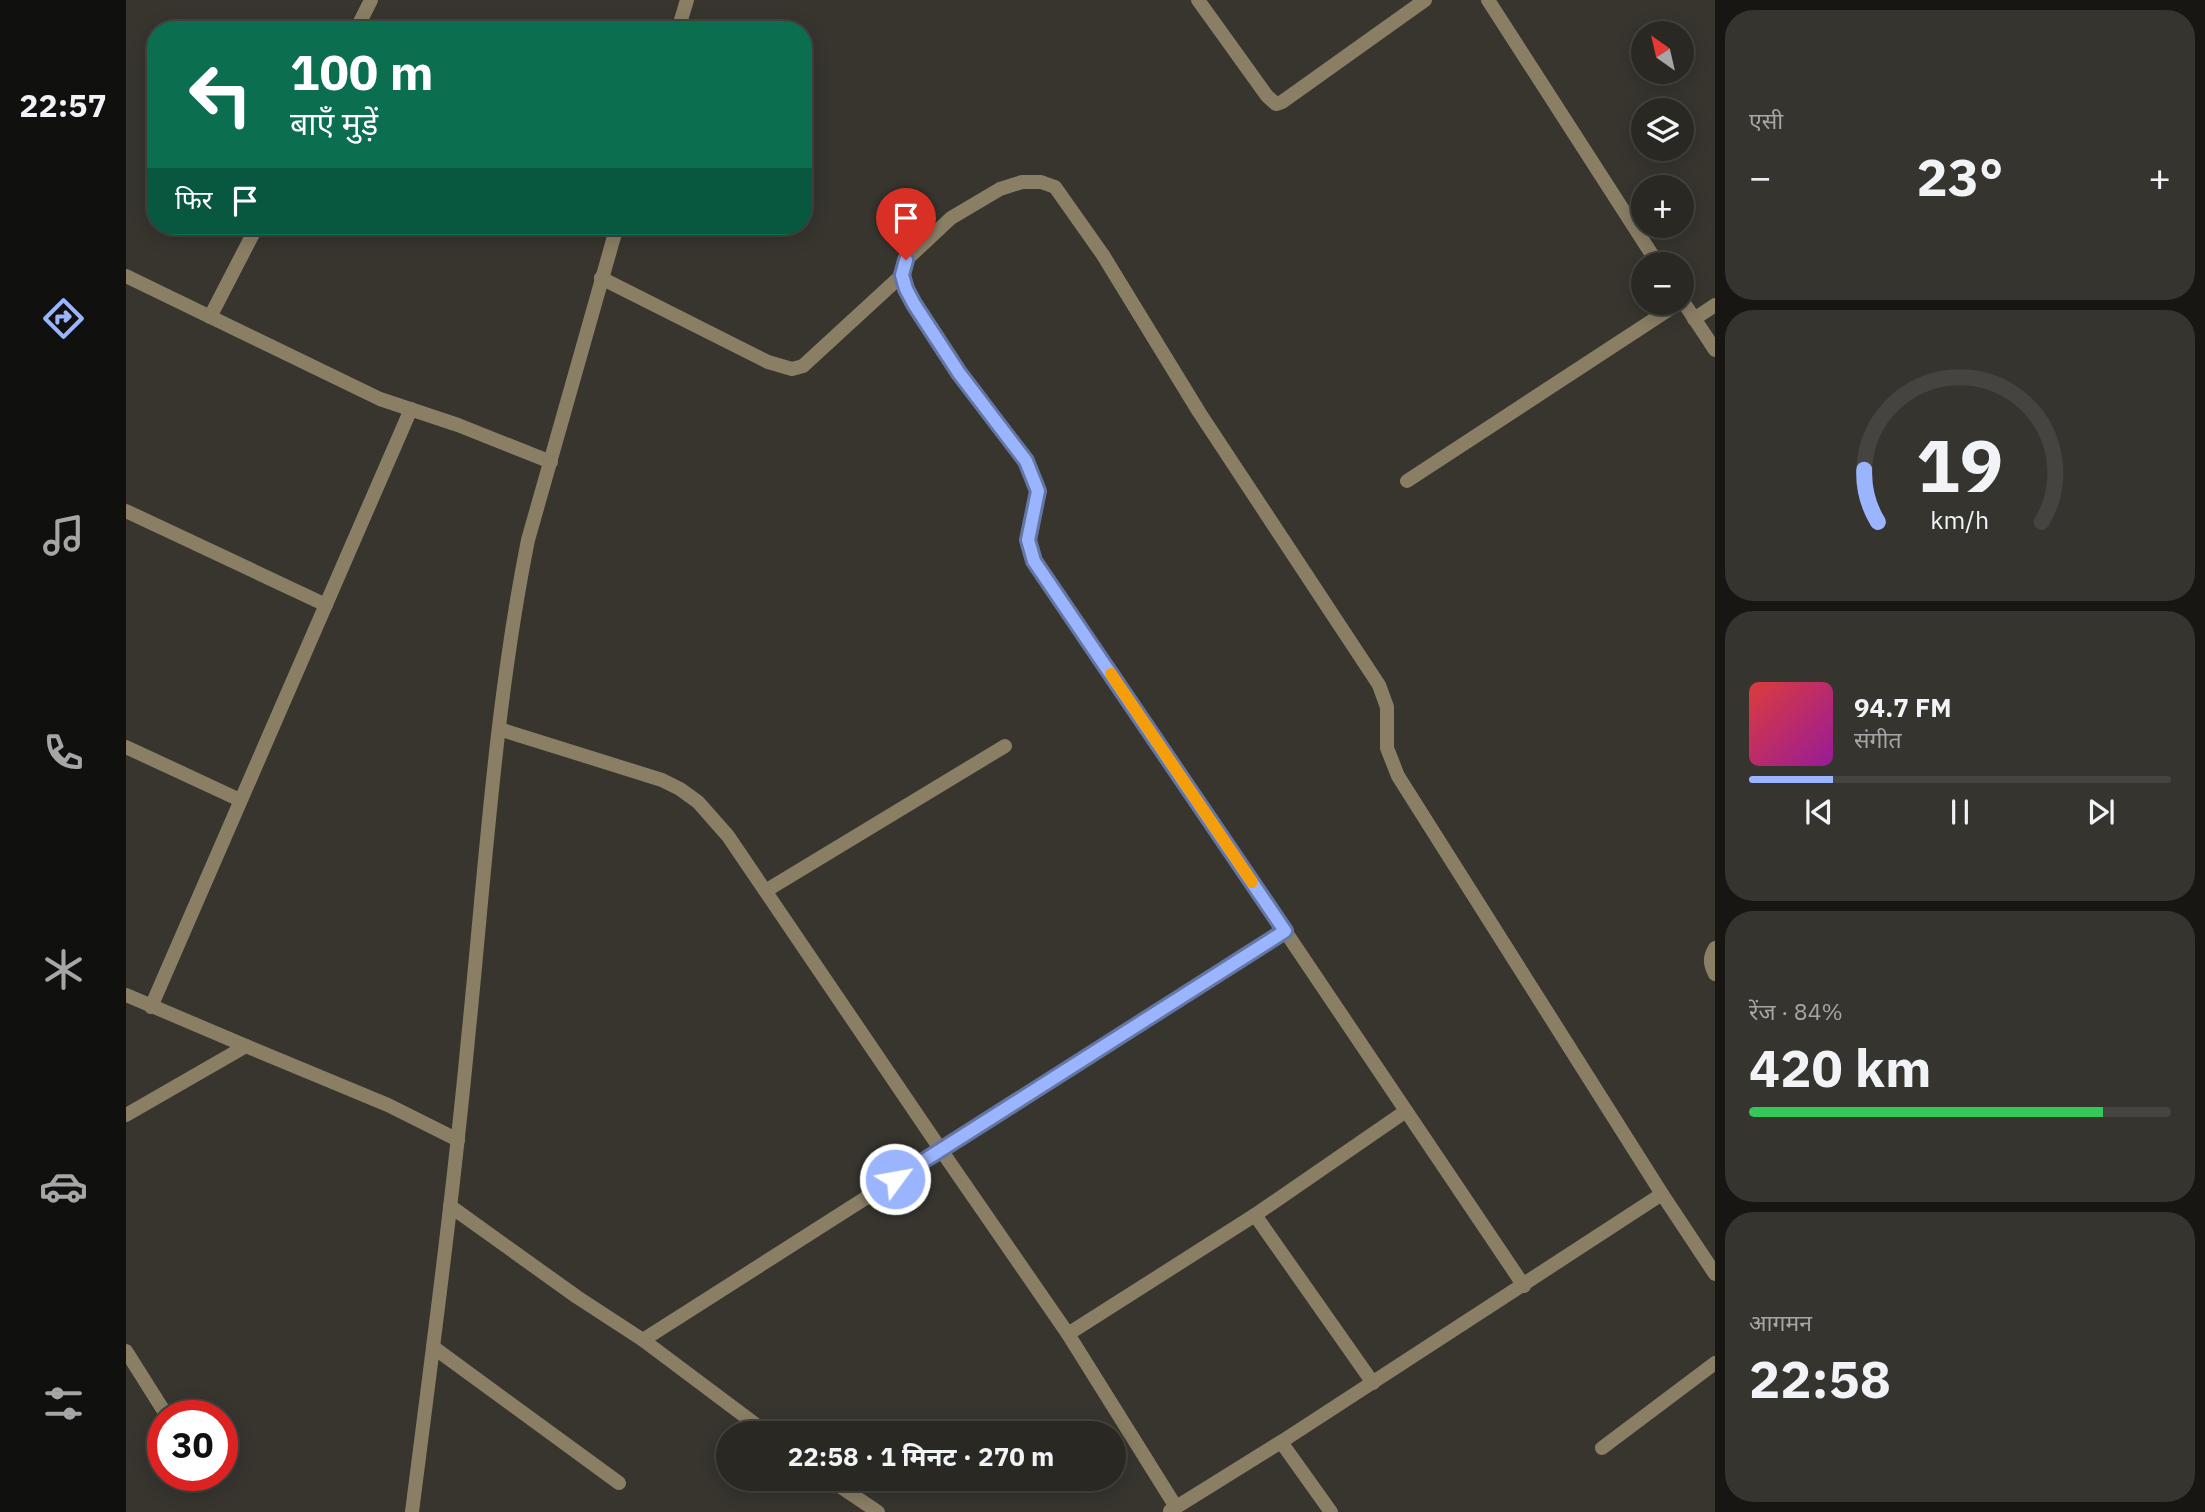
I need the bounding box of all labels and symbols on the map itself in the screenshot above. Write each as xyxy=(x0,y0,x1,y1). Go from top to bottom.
north arrow xyxy=(1631,21,1694,84)
pin xyxy=(876,188,936,260)
position arrow xyxy=(858,1142,932,1216)
speed limit sign: 30 xyxy=(147,1400,238,1491)

